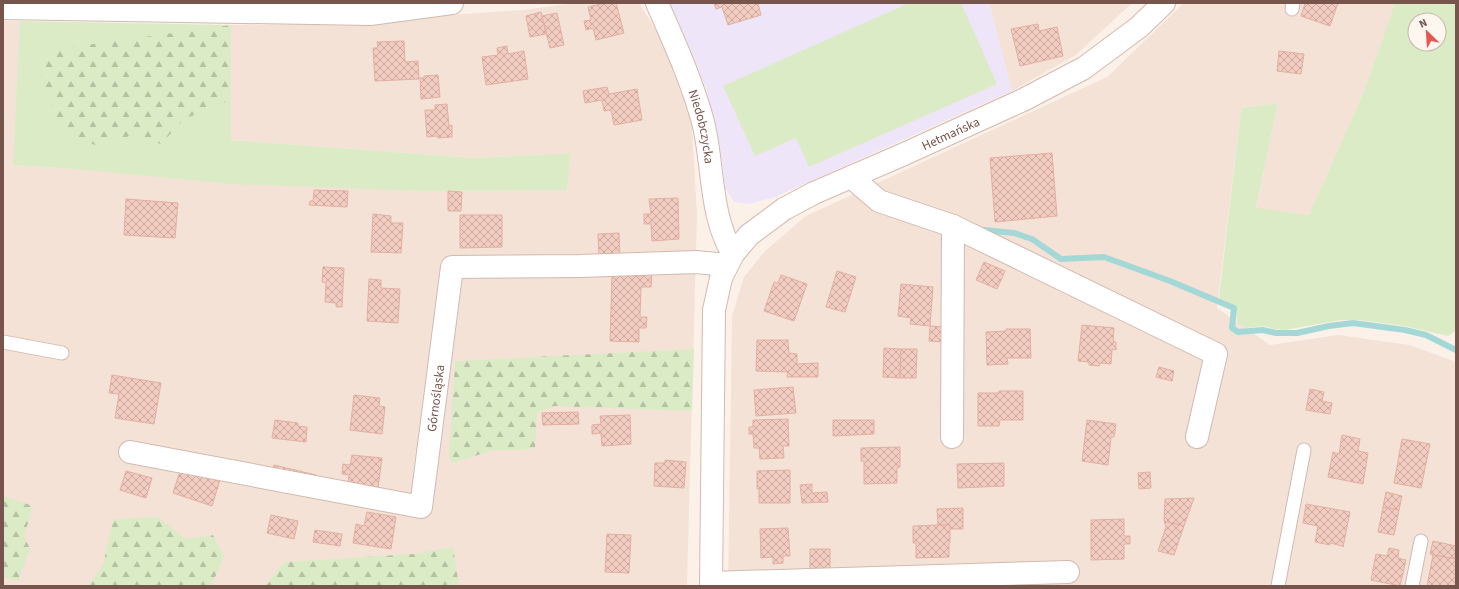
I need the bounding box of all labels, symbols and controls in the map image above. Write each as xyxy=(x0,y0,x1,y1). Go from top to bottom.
north arrow xyxy=(1407,12,1447,52)
text: N xyxy=(1416,15,1429,32)
street label: Niedobczycka xyxy=(684,87,718,165)
street label: Hetmańska xyxy=(919,113,983,155)
street label: Górnośląska xyxy=(423,364,449,433)

